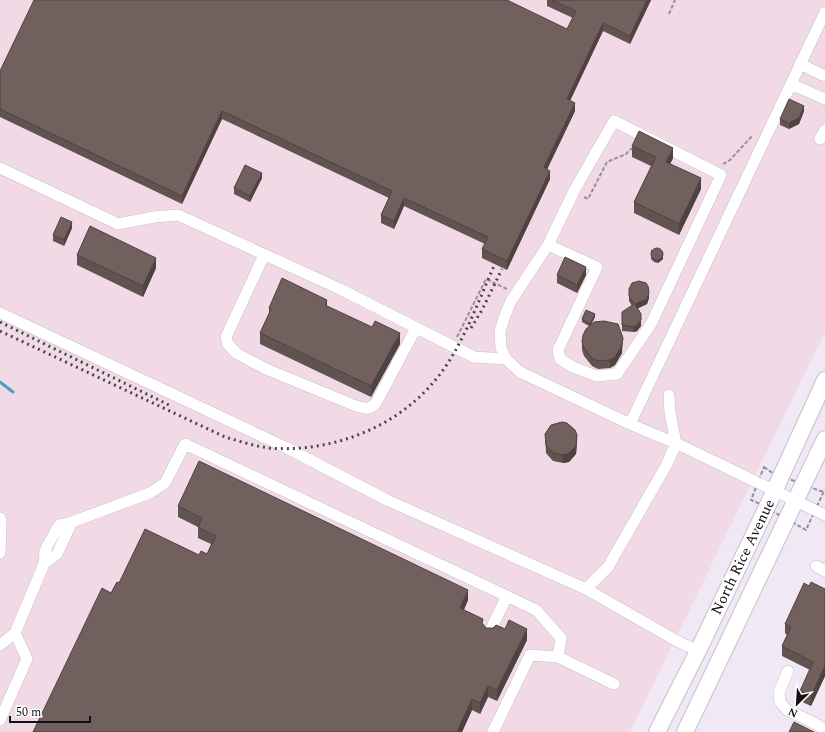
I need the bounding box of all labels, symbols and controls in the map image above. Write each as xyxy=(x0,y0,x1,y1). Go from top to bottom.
street label: North Rice Avenue xyxy=(705,495,781,619)
north arrow xyxy=(777,684,817,724)
scale bar xyxy=(10,698,90,724)
text: 50 m xyxy=(16,703,41,722)
text: N xyxy=(785,703,801,722)

